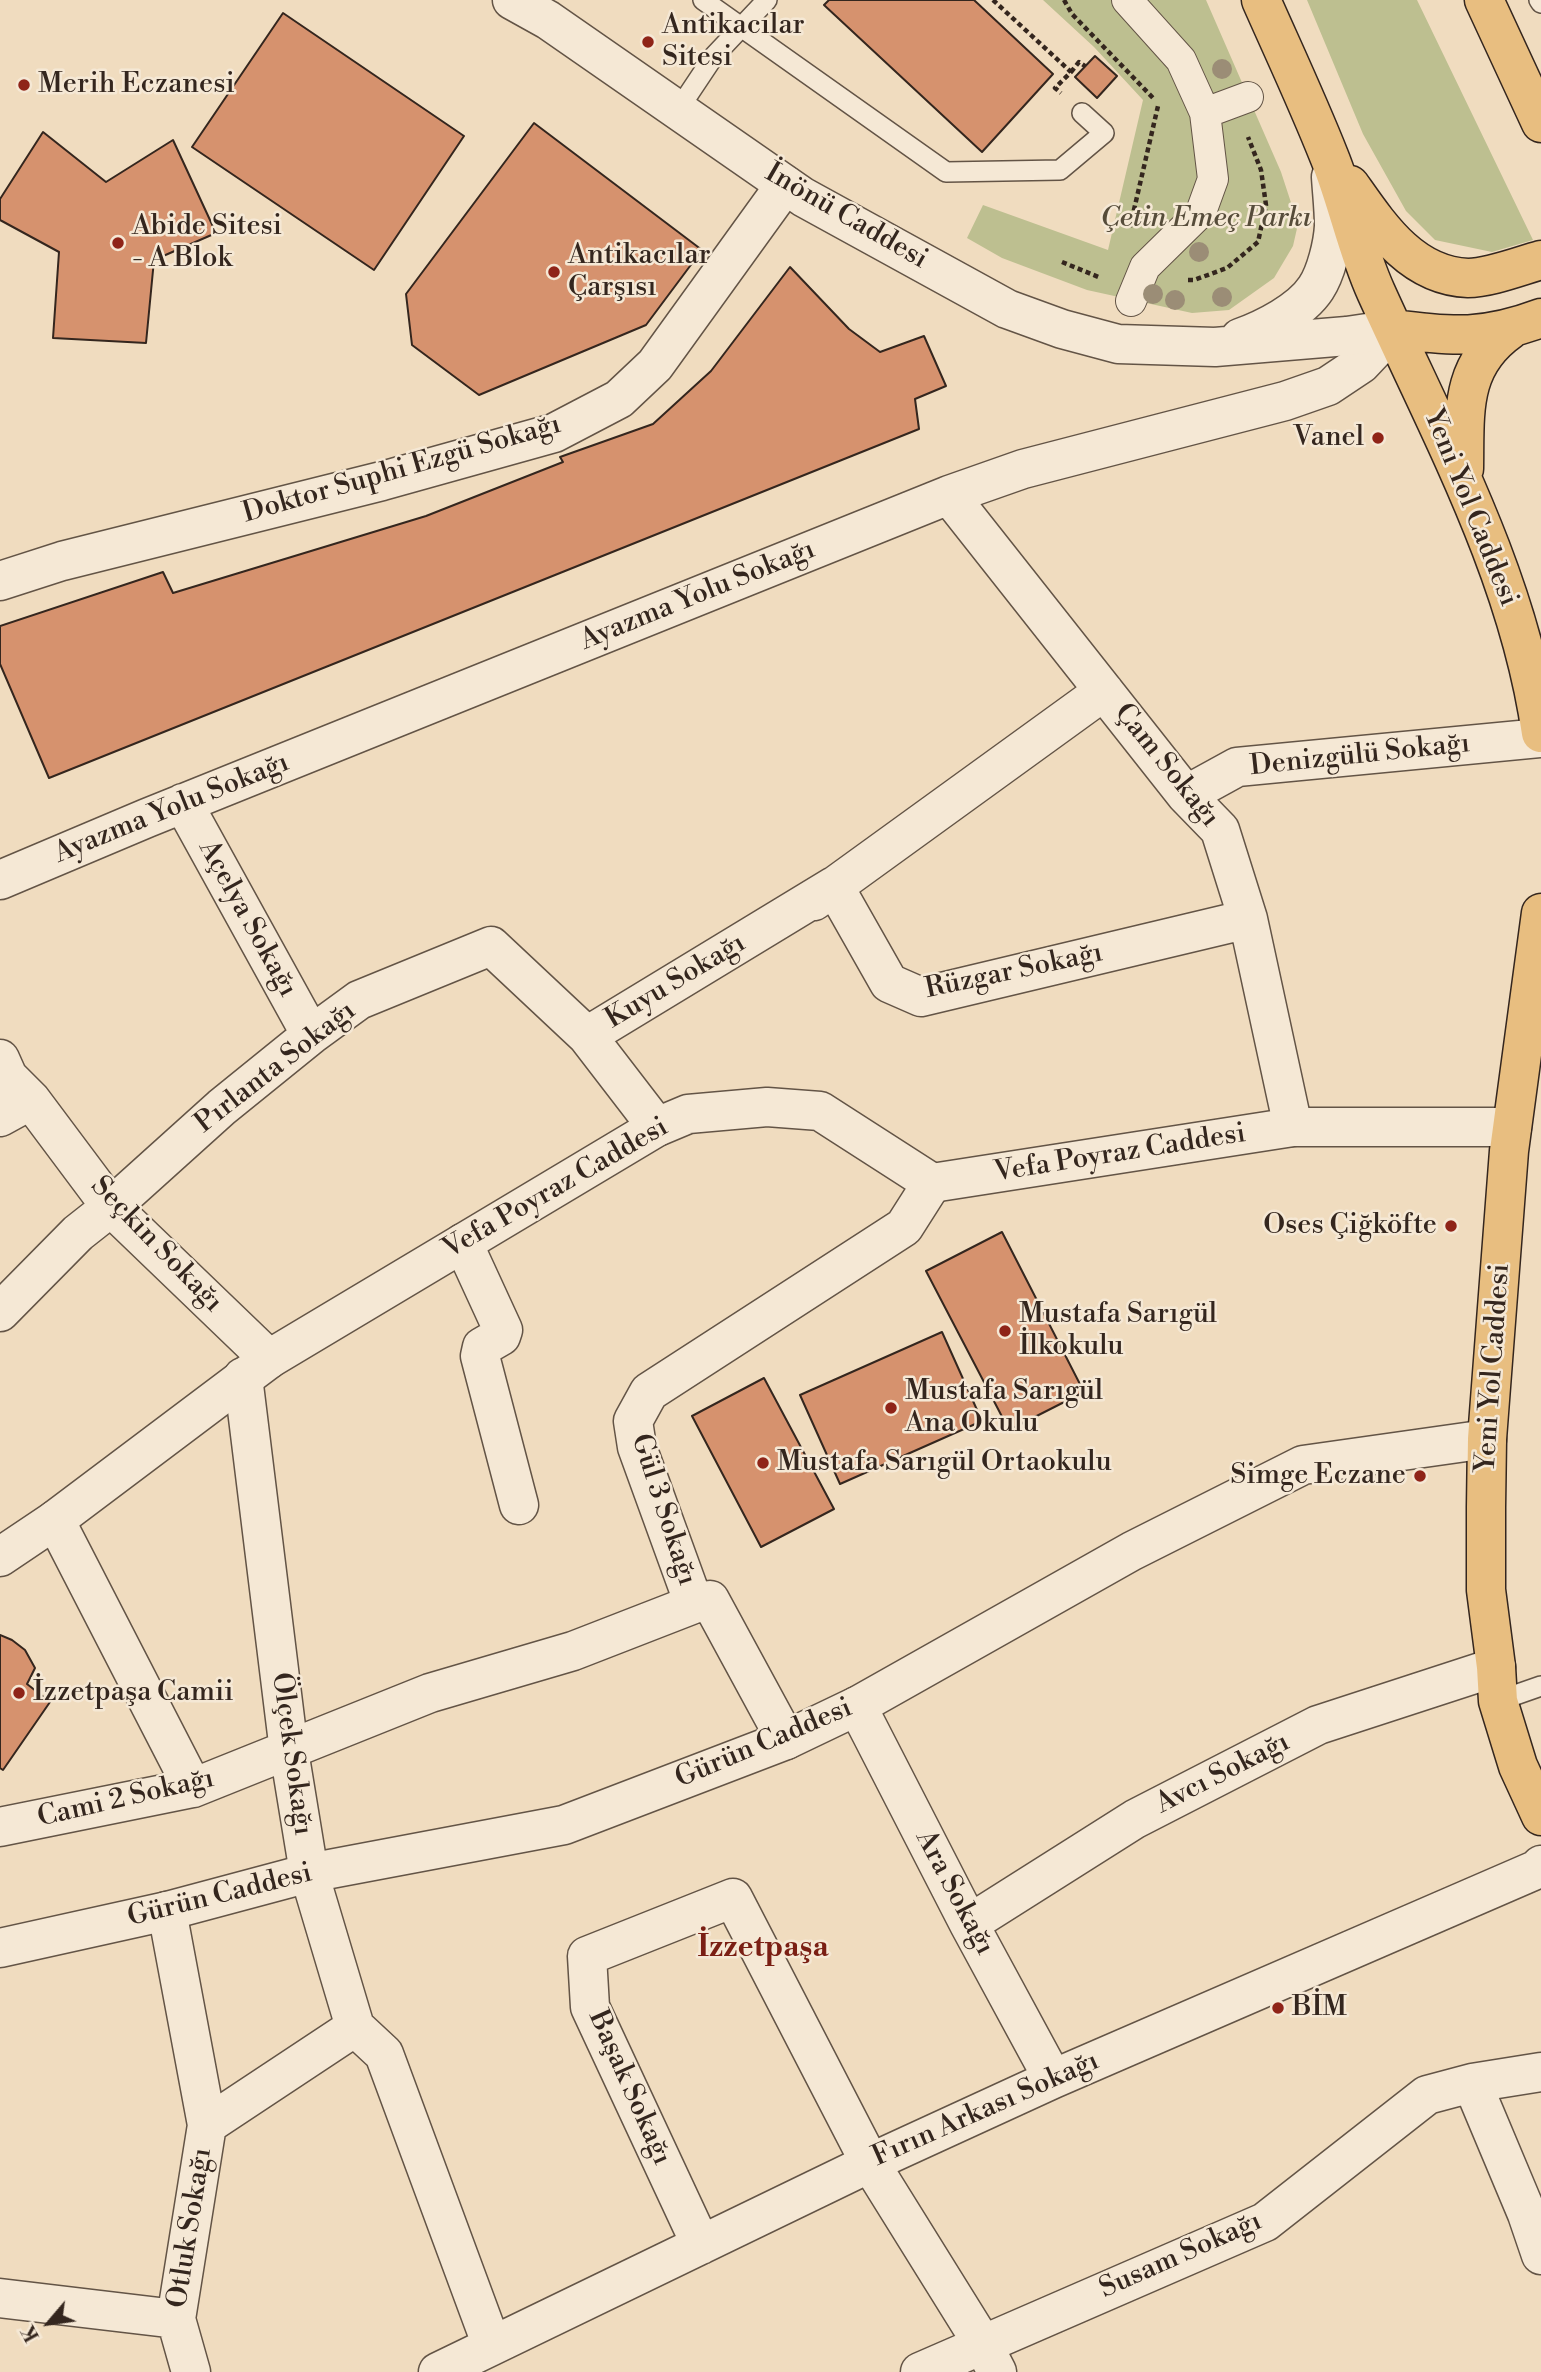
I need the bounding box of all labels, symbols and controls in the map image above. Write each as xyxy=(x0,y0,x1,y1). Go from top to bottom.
place label: Antikacılar Sitesi xyxy=(662,9,805,75)
marker: Antikacılar Sitesi xyxy=(640,34,656,50)
place label: Merih Eczanesi xyxy=(38,68,235,102)
marker: Merih Eczanesi xyxy=(16,77,32,93)
street label: İnönü Caddesi xyxy=(759,157,933,277)
park label: Çetin Emeç Parkı xyxy=(1100,202,1312,236)
place label: Abide Sitesi - A Blok xyxy=(132,210,282,276)
marker: Abide Sitesi - A Blok xyxy=(110,235,126,251)
place label: Antikacılar Çarşısı xyxy=(568,239,711,305)
marker: Antikacılar Çarşısı xyxy=(546,264,562,280)
street label: Yeni Yol Caddesi xyxy=(1415,405,1525,611)
street label: Doktor Suphi Ezgü Sokağı xyxy=(239,408,565,532)
place label: Vanel xyxy=(1293,421,1364,455)
marker: Vanel xyxy=(1370,430,1386,446)
street label: Ayazma Yolu Sokağı xyxy=(576,534,820,658)
street label: Çam Sokağı xyxy=(1106,698,1226,834)
street label: Denizgülü Sokağı xyxy=(1248,728,1472,784)
street label: Ayazma Yolu Sokağı xyxy=(50,747,294,871)
street label: Açelya Sokağı xyxy=(190,835,304,1003)
street label: Kuyu Sokağı xyxy=(600,927,752,1037)
street label: Rüzgar Sokağı xyxy=(922,937,1106,1007)
street label: Pırlanta Sokağı xyxy=(189,995,363,1141)
street label: Vefa Poyraz Caddesi xyxy=(438,1111,674,1267)
street label: Vefa Poyraz Caddesi xyxy=(992,1118,1248,1190)
street label: Seçkin Sokağı xyxy=(83,1170,229,1320)
place label: Oses Çiğköfte xyxy=(1263,1209,1437,1243)
marker: Oses Çiğköfte xyxy=(1443,1218,1459,1234)
street label: Yeni Yol Caddesi xyxy=(1470,1263,1518,1473)
place label: Mustafa Sarıgül İlkokulu xyxy=(1019,1298,1217,1364)
marker: Mustafa Sarıgül İlkokulu xyxy=(997,1323,1013,1339)
place label: Mustafa Sarıgül Ana Okulu xyxy=(905,1375,1103,1441)
marker: Mustafa Sarıgül Ana Okulu xyxy=(883,1400,899,1416)
street label: Gül 3 Sokağı xyxy=(623,1430,703,1590)
place label: Mustafa Sarıgül Ortaokulu xyxy=(777,1446,1112,1480)
marker: Mustafa Sarıgül Ortaokulu xyxy=(755,1455,771,1471)
place label: Simge Eczane xyxy=(1230,1459,1406,1493)
marker: Simge Eczane xyxy=(1412,1468,1428,1484)
street label: Ölçek Sokağı xyxy=(263,1670,319,1838)
place label: İzzetpaşa Camii xyxy=(33,1676,234,1710)
marker: İzzetpaşa Camii xyxy=(11,1685,27,1701)
street label: Gürün Caddesi xyxy=(671,1692,857,1796)
street label: Avcı Sokağı xyxy=(1151,1726,1295,1822)
street label: Cami 2 Sokağı xyxy=(35,1762,217,1836)
street label: Ara Sokağı xyxy=(907,1825,1001,1961)
street label: Gürün Caddesi xyxy=(124,1857,316,1935)
district label: İzzetpaşa xyxy=(697,1931,829,1967)
place label: BİM xyxy=(1292,1991,1347,2025)
marker: BİM xyxy=(1270,2000,1286,2016)
street label: Başak Sokağı xyxy=(580,2005,678,2171)
street label: Fırın Arkası Sokağı xyxy=(867,2045,1105,2175)
street label: Otluk Sokağı xyxy=(162,2145,220,2311)
street label: Susam Sokağı xyxy=(1095,2205,1267,2307)
north arrow xyxy=(14,2288,84,2358)
text: K xyxy=(16,2321,45,2346)

